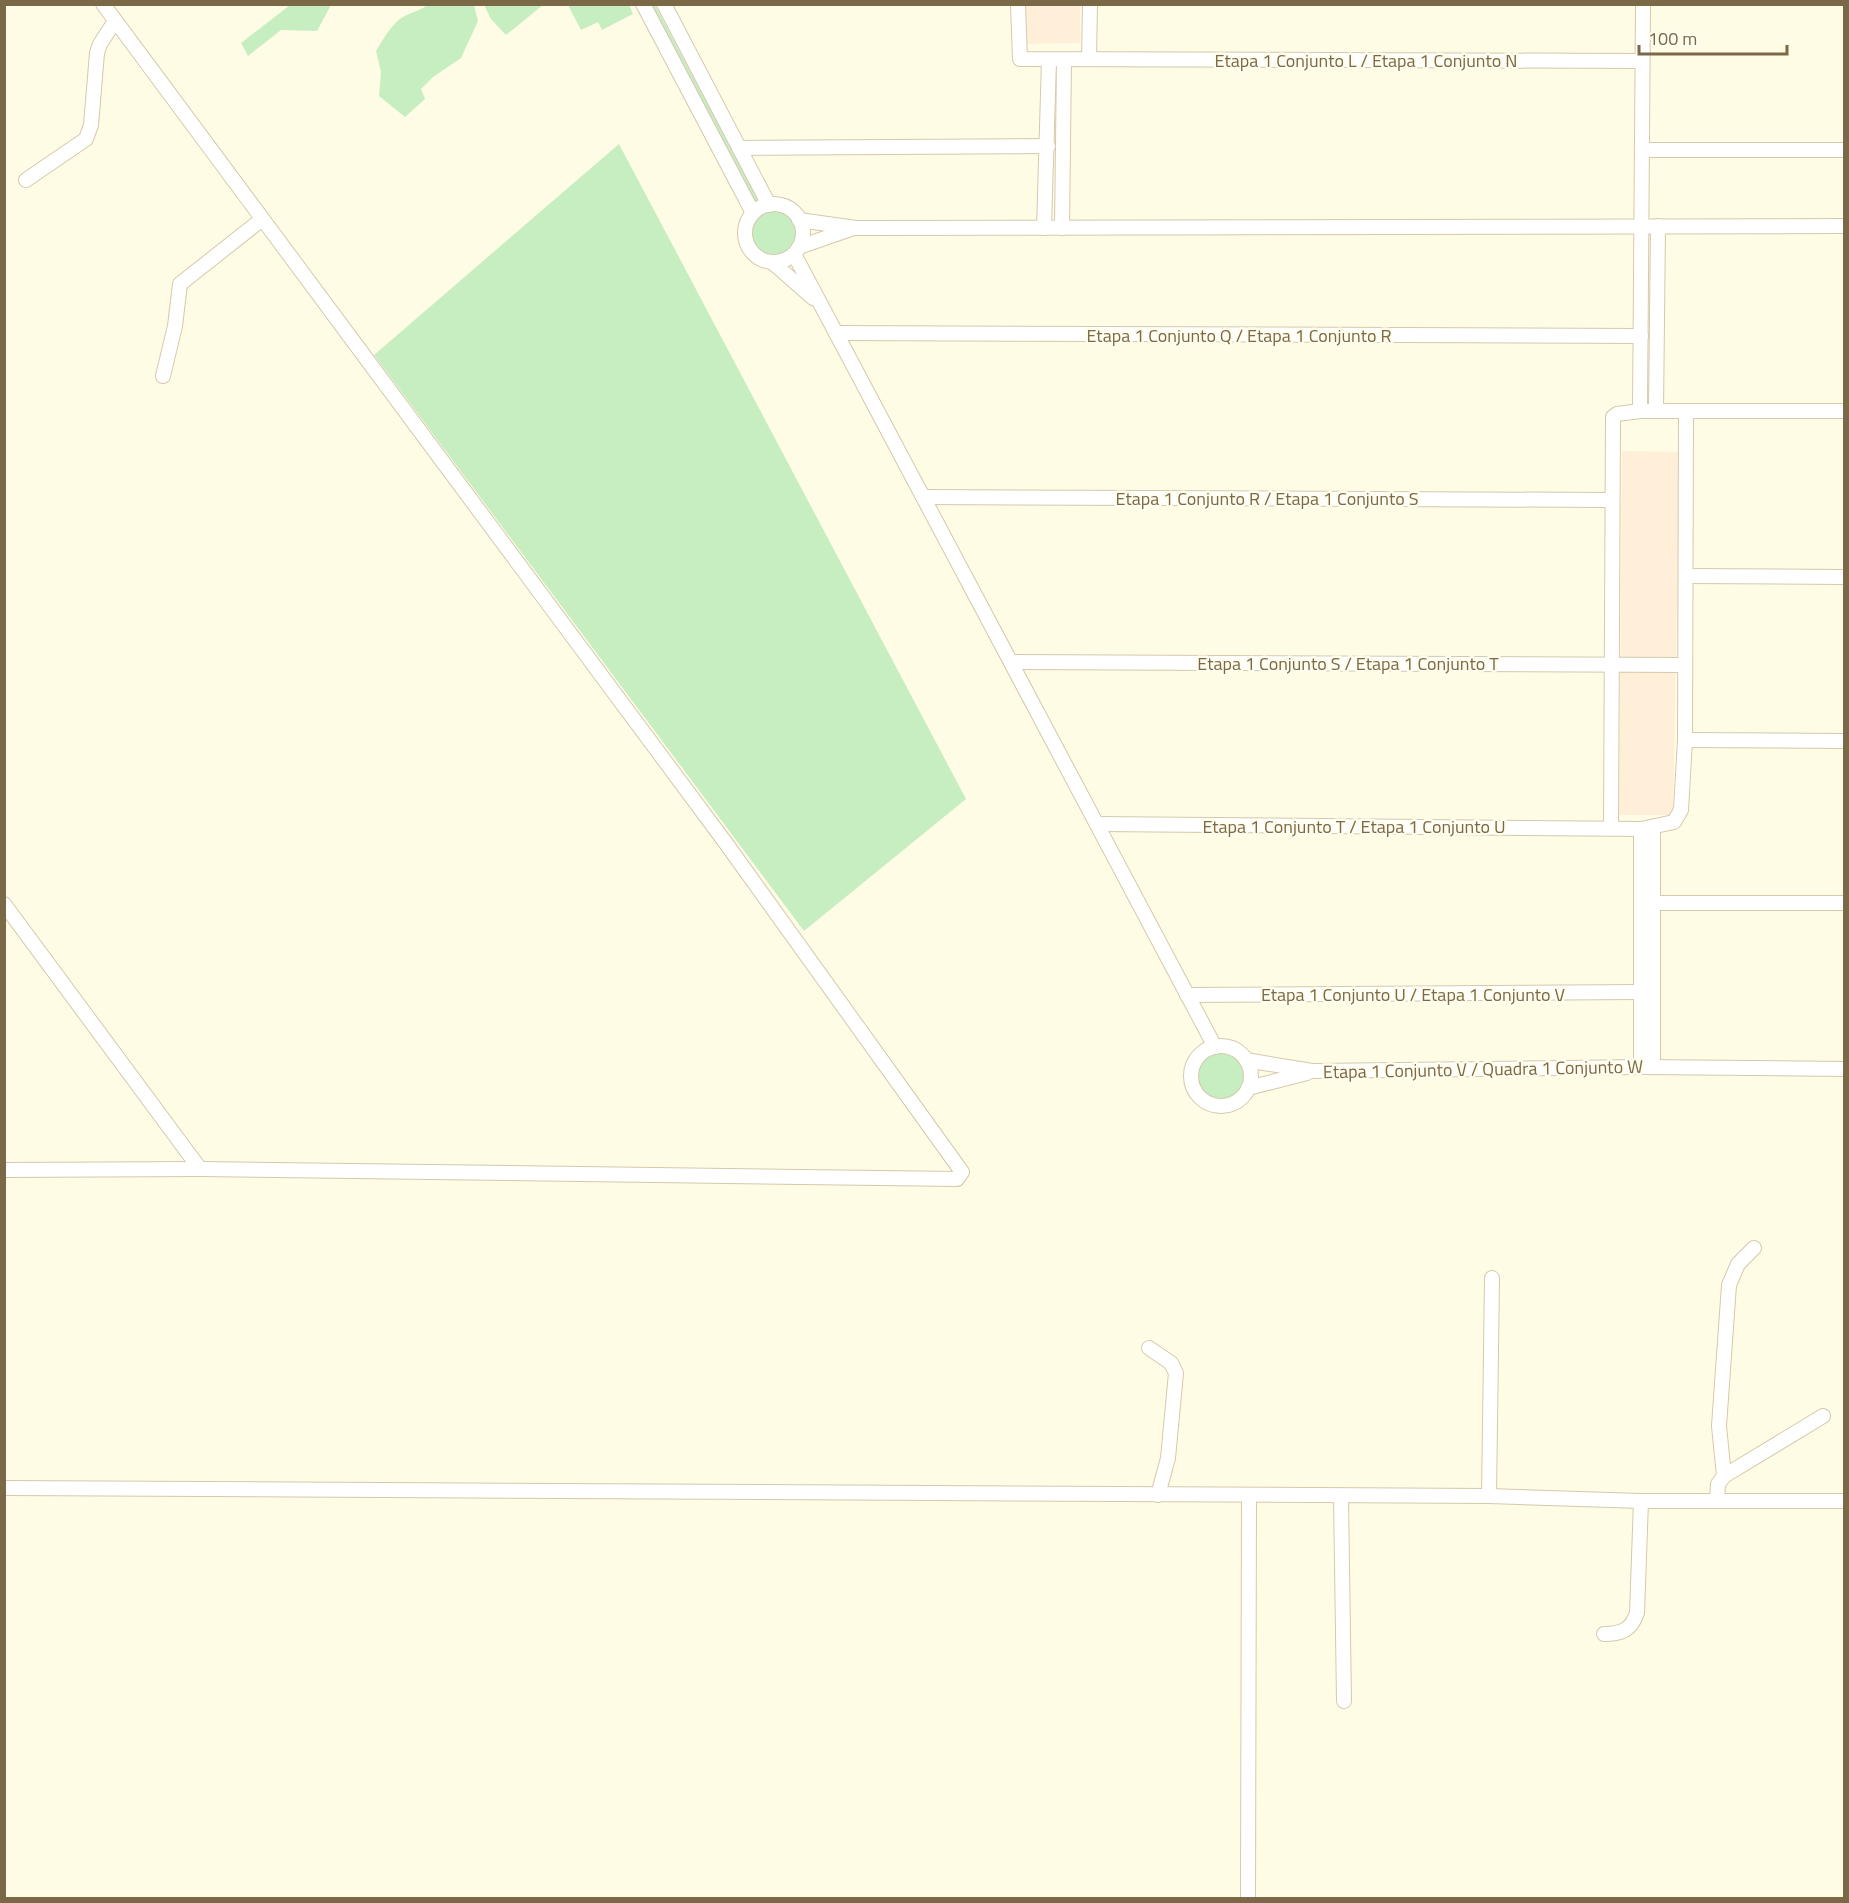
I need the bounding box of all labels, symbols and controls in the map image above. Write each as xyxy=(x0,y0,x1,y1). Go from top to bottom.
scale bar xyxy=(1639,18,1788,56)
text: 100 m xyxy=(1648,25,1697,52)
street label: Etapa 1 Conjunto L / Etapa 1 Conjunto N xyxy=(1215,47,1517,74)
street label: Etapa 1 Conjunto Q / Etapa 1 Conjunto R xyxy=(1086,322,1392,349)
street label: Etapa 1 Conjunto R / Etapa 1 Conjunto S xyxy=(1116,485,1418,512)
street label: Etapa 1 Conjunto S / Etapa 1 Conjunto T xyxy=(1197,650,1499,677)
street label: Etapa 1 Conjunto T / Etapa 1 Conjunto U xyxy=(1202,813,1506,840)
street label: Etapa 1 Conjunto U / Etapa 1 Conjunto V xyxy=(1261,981,1566,1008)
street label: Etapa 1 Conjunto V / Quadra 1 Conjunto W xyxy=(1323,1053,1643,1085)

